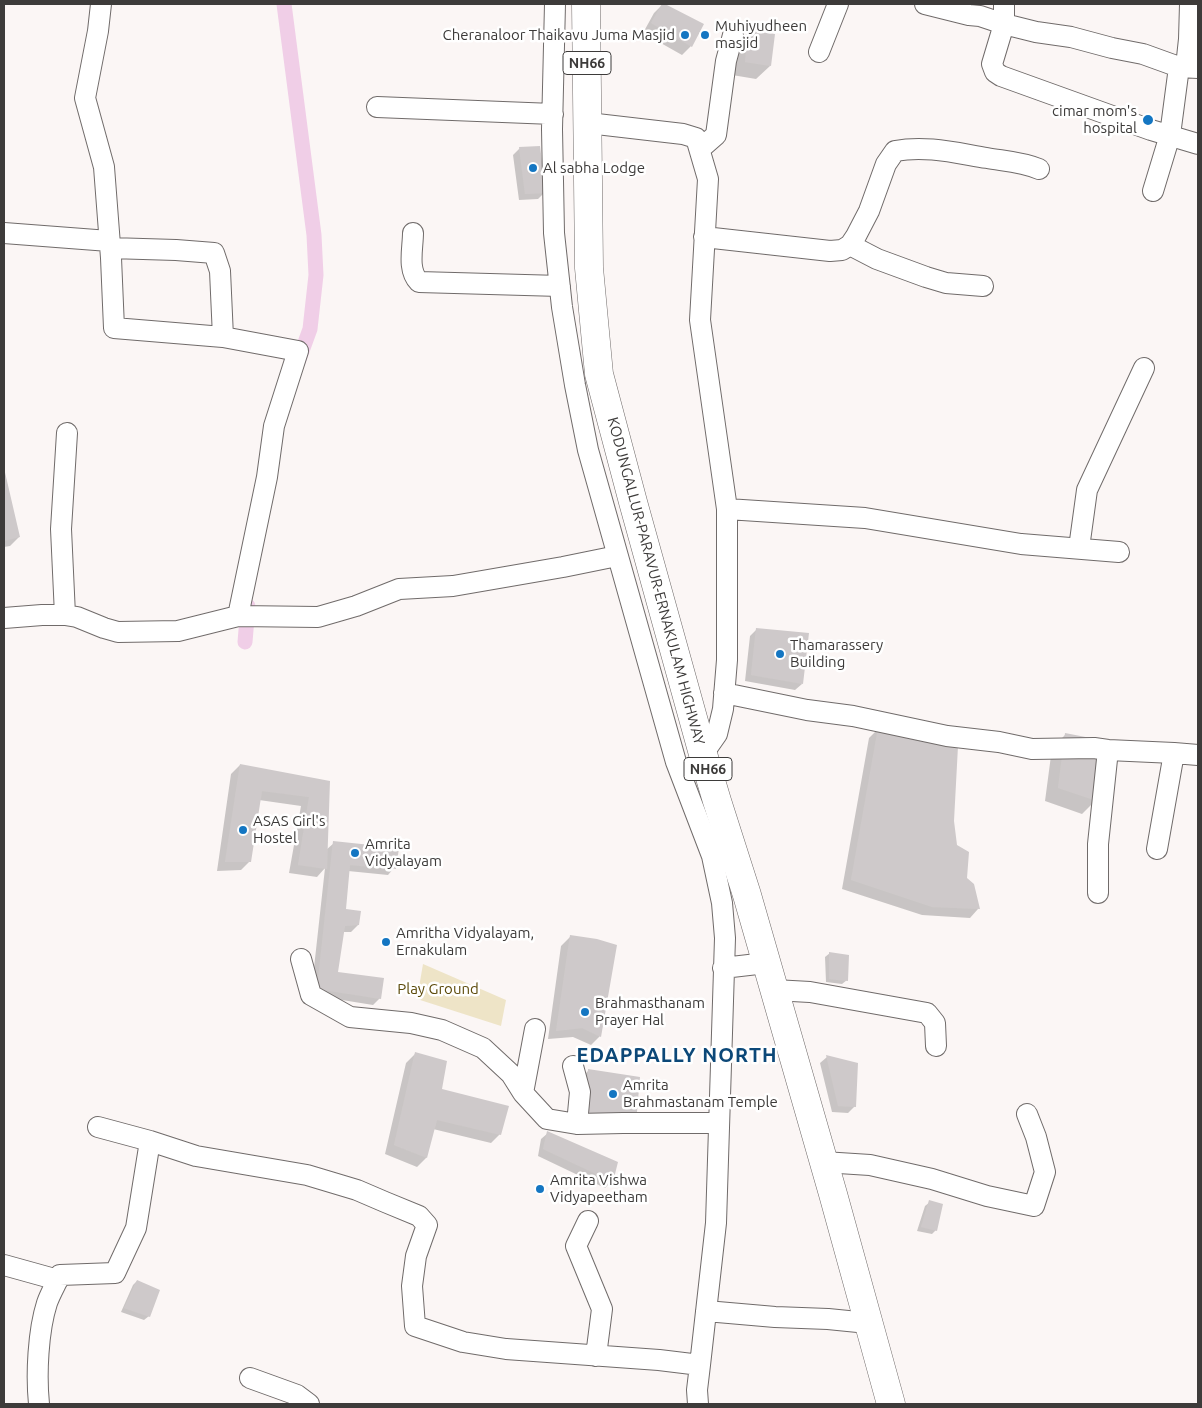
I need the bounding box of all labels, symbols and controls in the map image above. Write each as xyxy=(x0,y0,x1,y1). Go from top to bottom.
place label: Muhiyudheen masjid xyxy=(715,17,807,52)
place label: Cheranaloor Thaikavu Juma Masjid xyxy=(443,26,675,44)
marker: Cheranaloor Thaikavu Juma Masjid xyxy=(679,29,691,41)
marker: Muhiyudheen masjid xyxy=(699,29,711,41)
road number: NH66 xyxy=(563,52,611,74)
place label: cimar mom's hospital xyxy=(1052,102,1137,137)
marker: cimar mom's hospital xyxy=(1141,113,1155,127)
place label: Al sabha Lodge xyxy=(543,159,645,177)
marker: Al sabha Lodge xyxy=(527,162,539,174)
street label: KODUNGALLUR-PARAVUR-ERNAKULAM HIGHWAY xyxy=(603,415,709,747)
place label: Thamarassery Building xyxy=(790,636,883,671)
marker: Thamarassery Building xyxy=(774,648,786,660)
road number: NH66 xyxy=(684,758,732,781)
place label: ASAS Girl's Hostel xyxy=(253,812,325,847)
marker: ASAS Girl's Hostel xyxy=(237,824,249,836)
place label: Amrita Vidyalayam xyxy=(365,835,442,870)
marker: Amrita Vidyalayam xyxy=(349,847,361,859)
place label: Amritha Vidyalayam, Ernakulam xyxy=(396,924,534,959)
marker: Amritha Vidyalayam, Ernakulam xyxy=(380,936,392,948)
park label: Play Ground xyxy=(397,980,479,998)
place label: Brahmasthanam Prayer Hal xyxy=(595,994,705,1029)
marker: Brahmasthanam Prayer Hal xyxy=(579,1006,591,1018)
district label: EDAPPALLY NORTH xyxy=(575,1043,779,1067)
place label: Amrita Brahmastanam Temple xyxy=(623,1076,778,1111)
marker: Amrita Brahmastanam Temple xyxy=(607,1088,619,1100)
place label: Amrita Vishwa Vidyapeetham xyxy=(550,1171,648,1206)
marker: Amrita Vishwa Vidyapeetham xyxy=(534,1183,546,1195)

